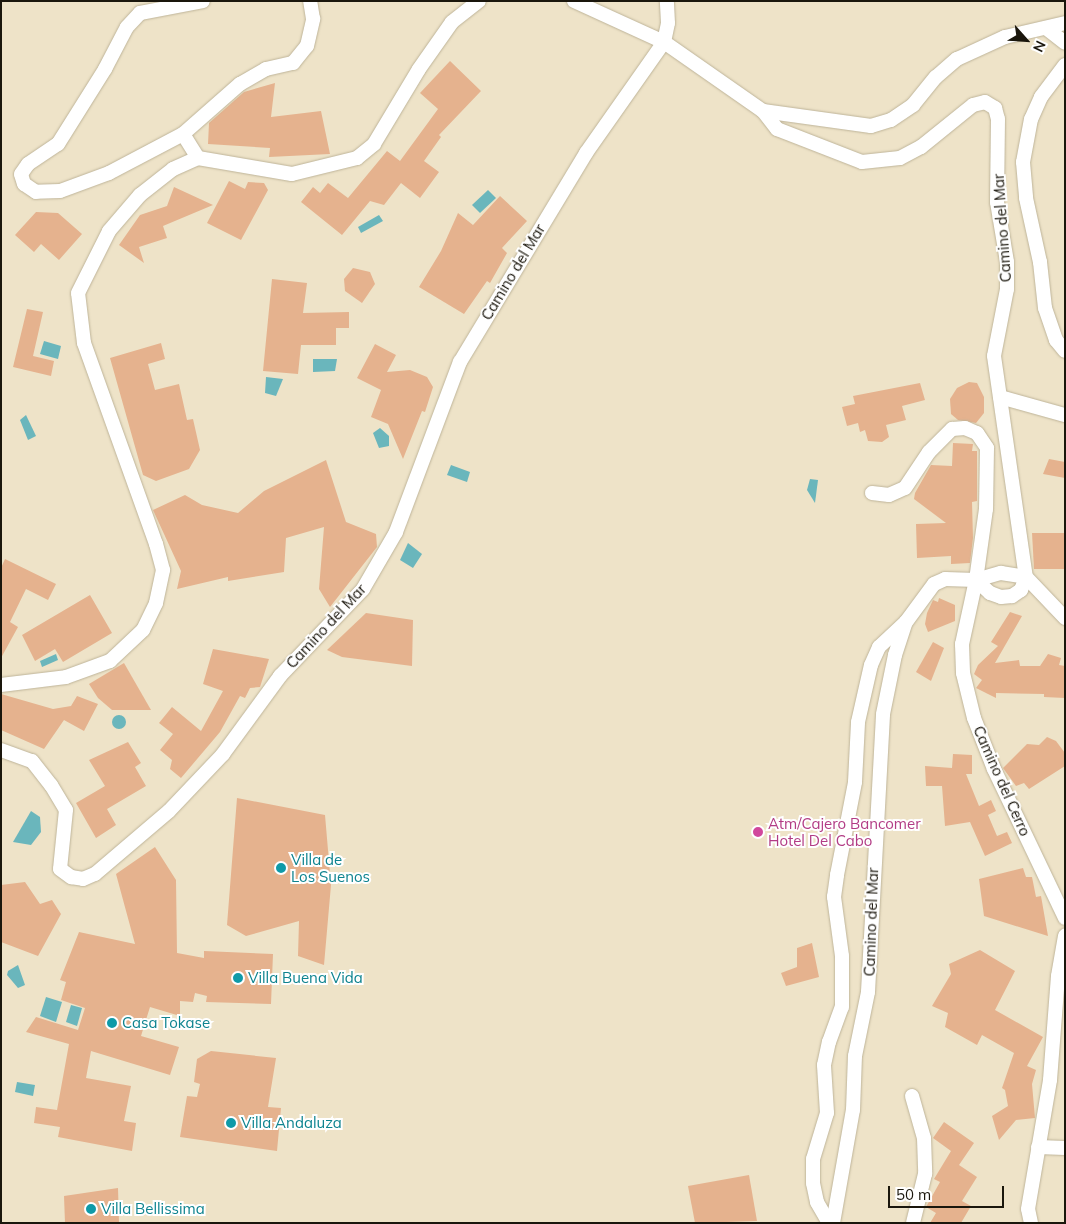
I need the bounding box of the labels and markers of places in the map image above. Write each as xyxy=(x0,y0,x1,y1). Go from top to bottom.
place label: Atm/Cajero Bancomer Hotel Del Cabo xyxy=(768,814,921,849)
marker: Atm/Cajero Bancomer Hotel Del Cabo xyxy=(752,826,764,838)
place label: Villa de Los Suenos xyxy=(291,850,370,885)
marker: Villa de Los Suenos xyxy=(275,862,287,874)
place label: Villa Buena Vida xyxy=(248,969,363,987)
marker: Villa Buena Vida xyxy=(232,972,244,984)
place label: Casa Tokase xyxy=(122,1014,210,1032)
marker: Casa Tokase xyxy=(106,1017,118,1029)
place label: Villa Andaluza xyxy=(241,1114,342,1132)
marker: Villa Andaluza xyxy=(225,1117,237,1129)
place label: Villa Bellissima xyxy=(101,1200,205,1218)
marker: Villa Bellissima xyxy=(85,1203,97,1215)

